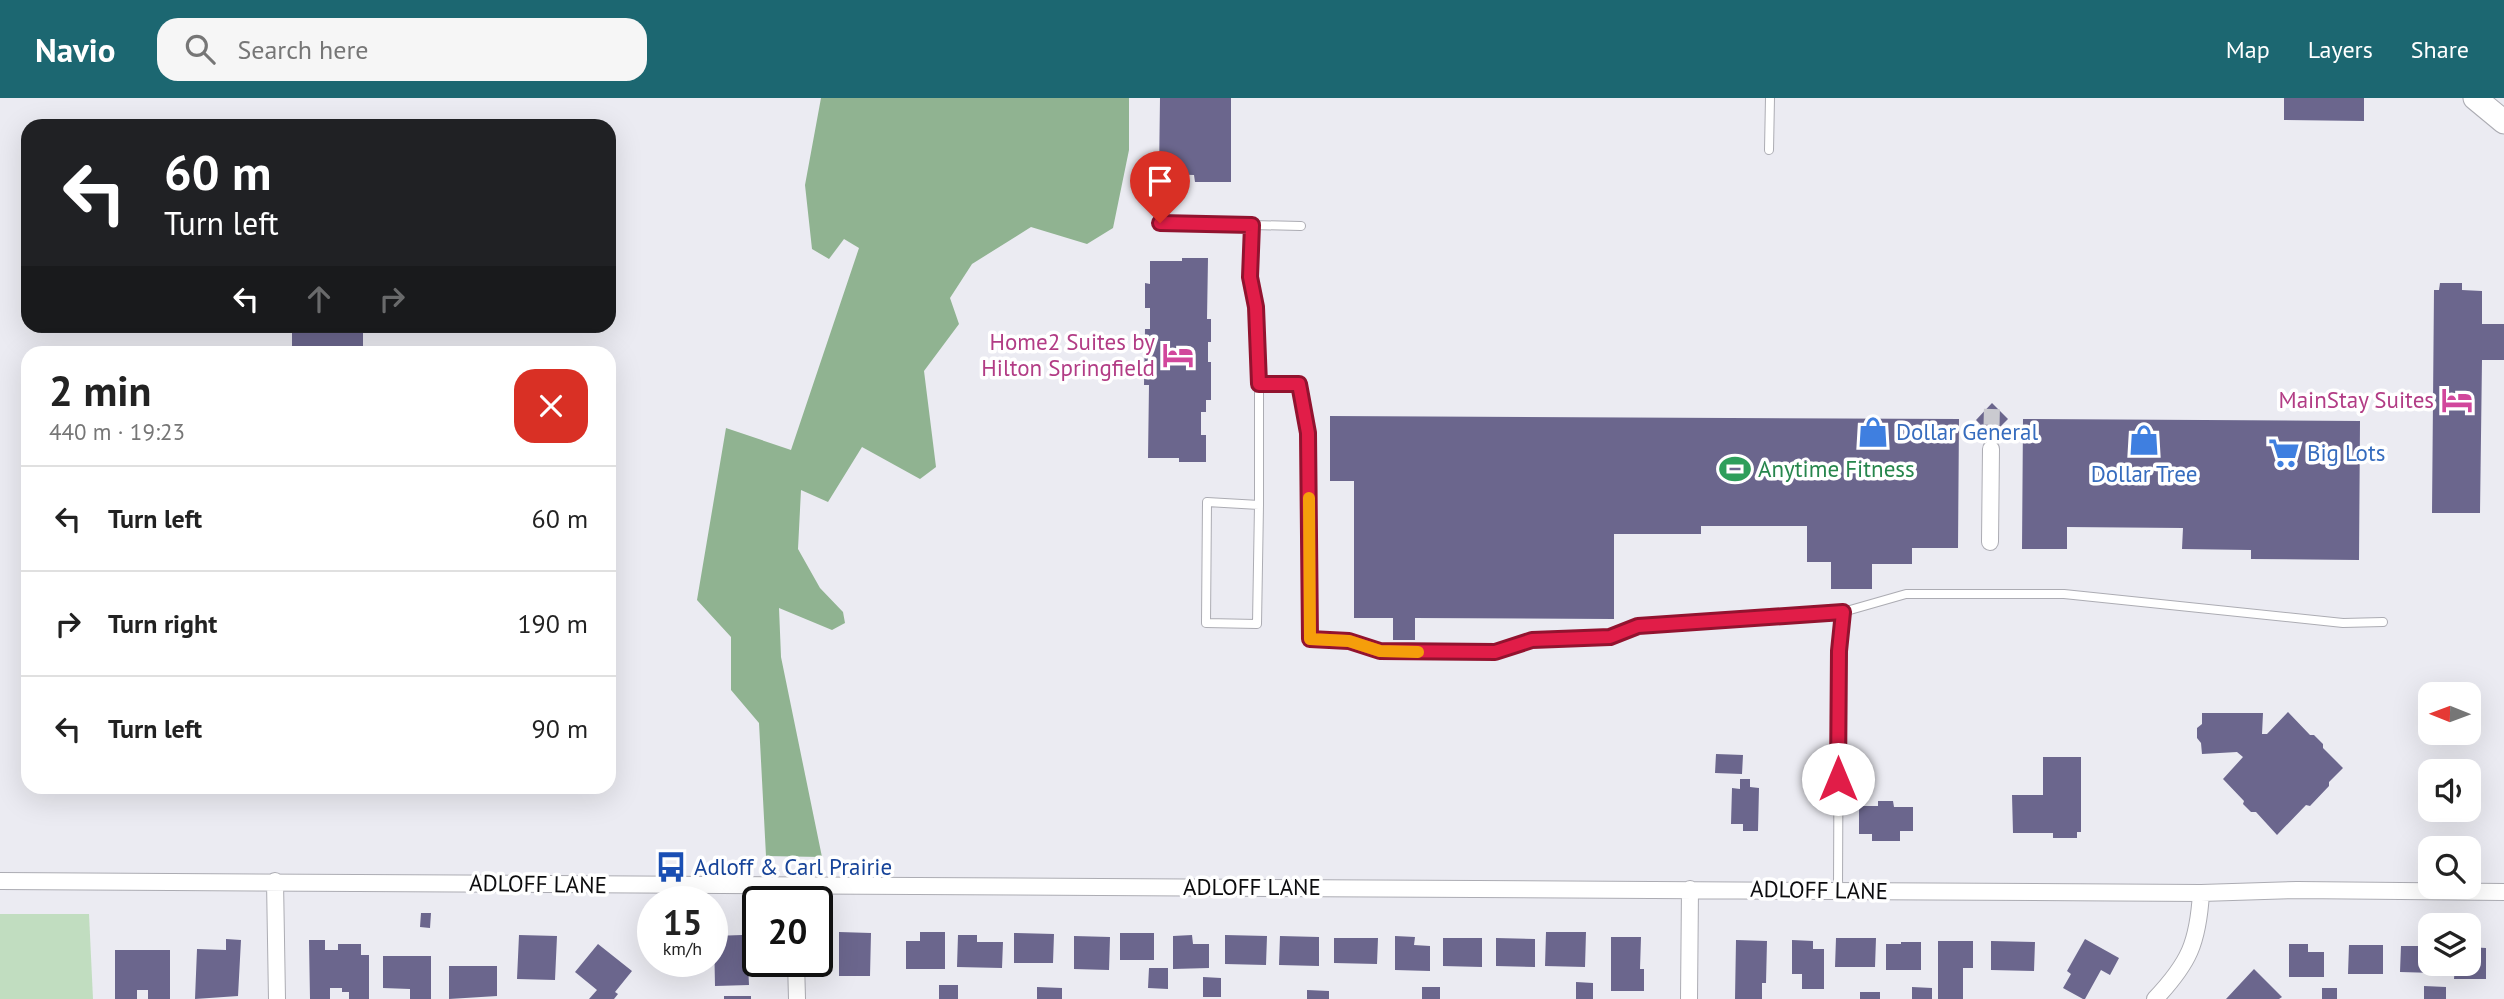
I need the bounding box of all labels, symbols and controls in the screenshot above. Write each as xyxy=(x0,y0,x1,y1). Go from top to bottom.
search box xyxy=(157,18,647,81)
text: Navio xyxy=(35,28,115,71)
icon: search xyxy=(181,30,219,68)
text: Search here xyxy=(237,33,369,66)
text: Map xyxy=(2226,34,2270,65)
text: Layers xyxy=(2308,34,2373,65)
text: Share xyxy=(2411,34,2469,65)
text: 60 m xyxy=(164,140,271,204)
icon: left xyxy=(49,147,140,238)
pin xyxy=(1130,151,1190,223)
icon: arrive xyxy=(1141,162,1179,200)
text: Turn left xyxy=(164,202,279,244)
icon: left xyxy=(227,280,265,318)
icon: ahead xyxy=(300,280,338,318)
icon: right xyxy=(373,280,411,318)
place label: Home2 Suites by Hilton Springfield xyxy=(981,327,1155,382)
hotel icon: Home2 Suites by Hilton Springfield xyxy=(1161,338,1195,372)
text: 2 min xyxy=(49,363,151,418)
button: close xyxy=(514,369,588,443)
hotel icon: MainStay Suites xyxy=(2440,383,2474,417)
place label: MainStay Suites xyxy=(2279,385,2434,414)
shop icon: Dollar General xyxy=(1856,415,1890,449)
text: 440 m · 19:23 xyxy=(49,417,185,446)
place label: Dollar General xyxy=(1896,417,2038,446)
shop icon: Dollar Tree xyxy=(2127,423,2161,457)
supermarket icon: Big Lots xyxy=(2267,436,2301,470)
place label: Big Lots xyxy=(2307,438,2385,467)
sports icon: Anytime Fitness xyxy=(1718,452,1752,486)
place label: Anytime Fitness xyxy=(1758,454,1915,483)
place label: Dollar Tree xyxy=(2091,459,2197,488)
icon: left xyxy=(49,500,87,538)
text: Turn left xyxy=(108,502,202,535)
text: 60 m xyxy=(532,502,588,535)
icon: right xyxy=(49,605,87,643)
text: Turn right xyxy=(108,607,217,640)
text: 190 m xyxy=(517,607,588,640)
north arrow xyxy=(2418,682,2482,746)
map controls xyxy=(2418,682,2481,976)
icon: left xyxy=(49,710,87,748)
text: Turn left xyxy=(108,712,202,745)
text: 90 m xyxy=(532,712,588,745)
position arrow xyxy=(1801,742,1875,816)
button: sound xyxy=(2418,759,2481,822)
button: search xyxy=(2418,836,2481,899)
bus stop icon: Adloff & Carl Prairie xyxy=(654,850,688,884)
place label: Adloff & Carl Prairie xyxy=(694,852,892,881)
street label: ADLOFF LANE xyxy=(469,868,607,899)
street label: ADLOFF LANE xyxy=(1183,872,1321,901)
street label: ADLOFF LANE xyxy=(1750,874,1888,905)
speed limit sign: 20 xyxy=(742,886,833,977)
text: 15 xyxy=(663,899,702,945)
button: layers xyxy=(2418,913,2481,976)
text: km/h xyxy=(663,937,702,960)

